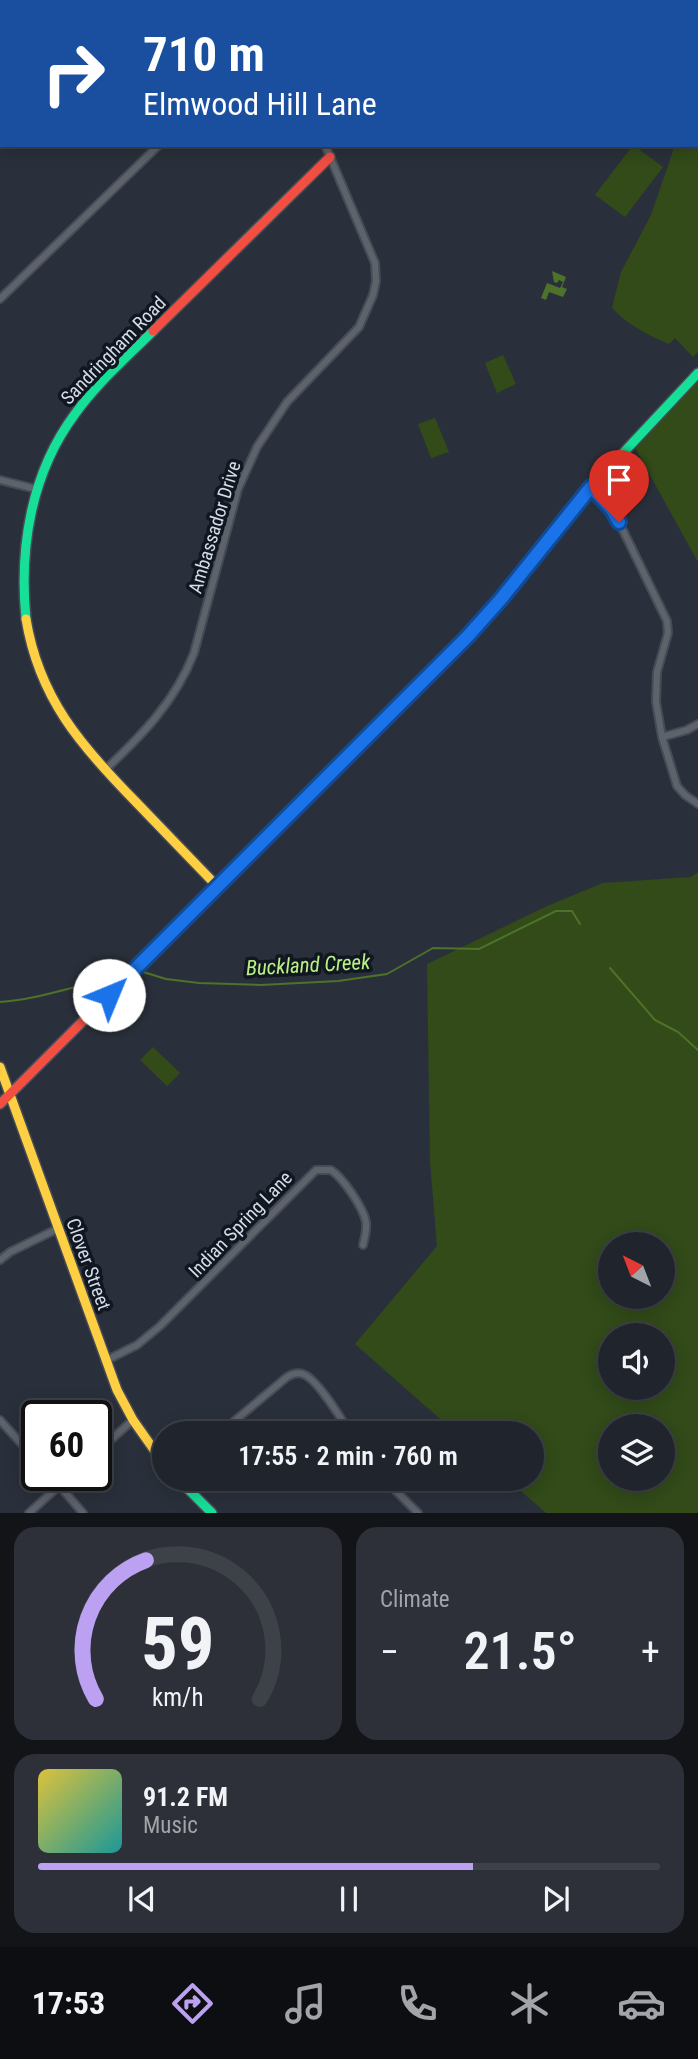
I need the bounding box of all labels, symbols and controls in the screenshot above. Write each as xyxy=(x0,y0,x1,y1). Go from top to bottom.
text: 710 m xyxy=(143,26,265,83)
icon: right xyxy=(28,28,119,119)
text: Elmwood Hill Lane xyxy=(143,85,377,123)
street label: Sandringham Road xyxy=(56,291,171,409)
pin xyxy=(589,450,649,522)
street label: Ambassador Drive xyxy=(183,458,246,596)
icon: arrive xyxy=(600,461,638,499)
water label: Buckland Creek xyxy=(245,950,372,980)
position arrow xyxy=(72,958,146,1032)
street label: Indian Spring Lane xyxy=(184,1166,297,1282)
street label: Clover Street xyxy=(61,1215,116,1313)
north arrow xyxy=(598,1232,676,1309)
map controls xyxy=(598,1232,675,1491)
button: sound xyxy=(598,1323,675,1400)
speed limit sign: 60 xyxy=(21,1400,112,1491)
button: layers xyxy=(598,1414,675,1491)
text: 17:55 · 2 min · 760 m xyxy=(238,1441,458,1471)
text: Climate xyxy=(380,1586,450,1613)
text: 59 xyxy=(141,1602,215,1688)
text: 21.5° xyxy=(463,1621,577,1682)
text: − xyxy=(380,1630,399,1674)
text: + xyxy=(641,1630,660,1674)
text: km/h xyxy=(152,1683,204,1712)
text: 91.2 FM xyxy=(143,1782,228,1812)
text: Music xyxy=(143,1812,198,1839)
icon: previous xyxy=(123,1880,161,1918)
icon: pause xyxy=(330,1880,368,1918)
icon: next xyxy=(537,1880,575,1918)
icon: directions xyxy=(168,1979,217,2028)
icon: music xyxy=(281,1979,330,2028)
icon: phone xyxy=(393,1979,442,2028)
icon: climate xyxy=(505,1979,554,2028)
icon: car xyxy=(617,1979,666,2028)
text: 17:53 xyxy=(32,1984,105,2022)

